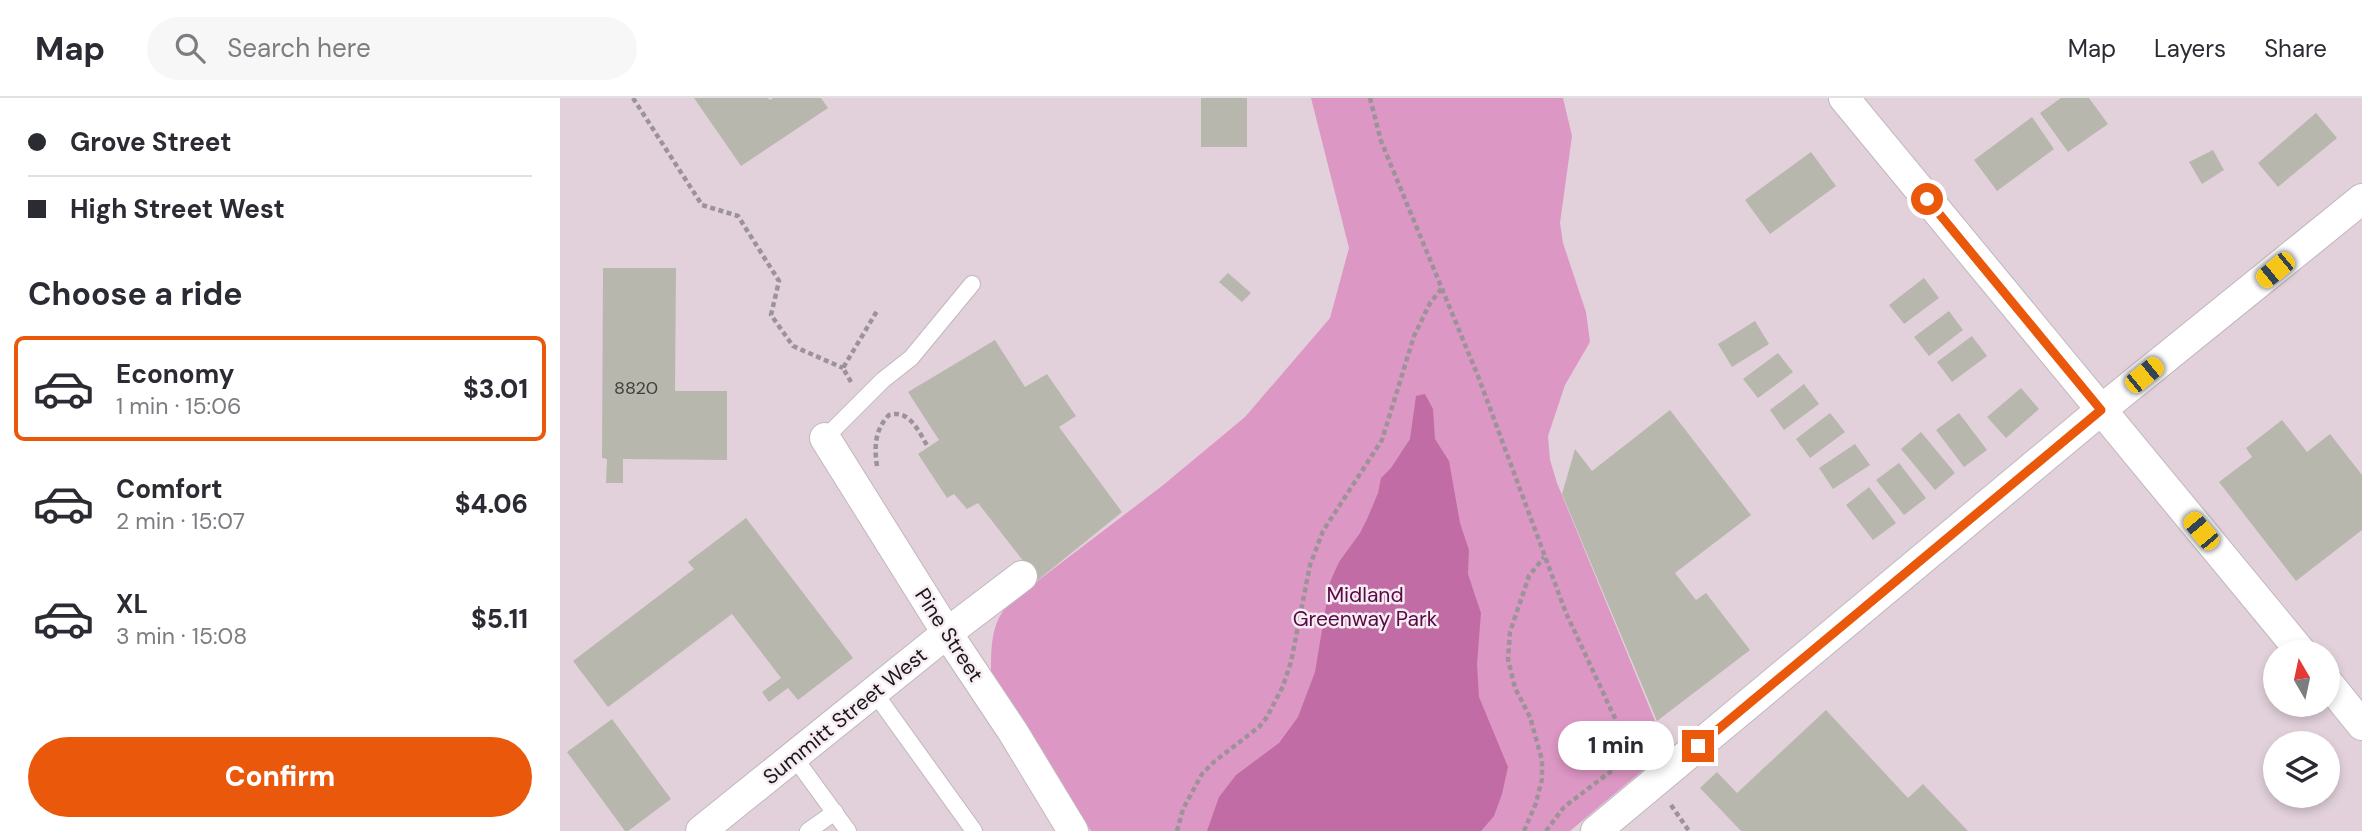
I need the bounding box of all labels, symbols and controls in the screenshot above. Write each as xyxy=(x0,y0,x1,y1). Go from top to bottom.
search box xyxy=(147,17,637,80)
text: Map xyxy=(35,27,105,70)
icon: search xyxy=(171,29,209,67)
text: Search here xyxy=(227,31,371,65)
text: Map xyxy=(2068,33,2116,64)
text: Layers xyxy=(2154,33,2226,64)
text: Share xyxy=(2264,33,2327,64)
text: Grove Street xyxy=(70,125,232,159)
route start xyxy=(1911,183,1943,215)
text: High Street West xyxy=(70,192,285,226)
car xyxy=(2253,249,2298,291)
text: Choose a ride xyxy=(28,273,243,315)
car xyxy=(2122,354,2167,396)
icon: car xyxy=(32,357,95,420)
text: Economy xyxy=(116,357,234,391)
text: $3.01 xyxy=(463,372,528,406)
house number: 8820 xyxy=(614,376,658,400)
text: 1 min · 15:06 xyxy=(116,391,241,421)
icon: car xyxy=(32,472,95,535)
text: Comfort xyxy=(116,472,222,506)
text: $4.06 xyxy=(455,487,528,521)
text: 2 min · 15:07 xyxy=(116,506,245,536)
car xyxy=(2180,508,2223,554)
park label: Midland Greenway Park xyxy=(1293,581,1438,633)
street label: Pine Street xyxy=(908,583,990,687)
icon: car xyxy=(32,587,95,650)
text: XL xyxy=(116,587,148,621)
text: $5.11 xyxy=(471,602,528,636)
text: 3 min · 15:08 xyxy=(116,621,247,651)
north arrow xyxy=(2263,640,2340,718)
map controls xyxy=(2263,640,2340,808)
street label: Summitt Street West xyxy=(757,641,933,791)
callout: 1 min xyxy=(1558,722,1674,770)
text: 1 min xyxy=(1588,730,1644,760)
route end xyxy=(1682,730,1714,762)
button: layers xyxy=(2263,731,2340,808)
button: Confirm xyxy=(28,737,532,817)

